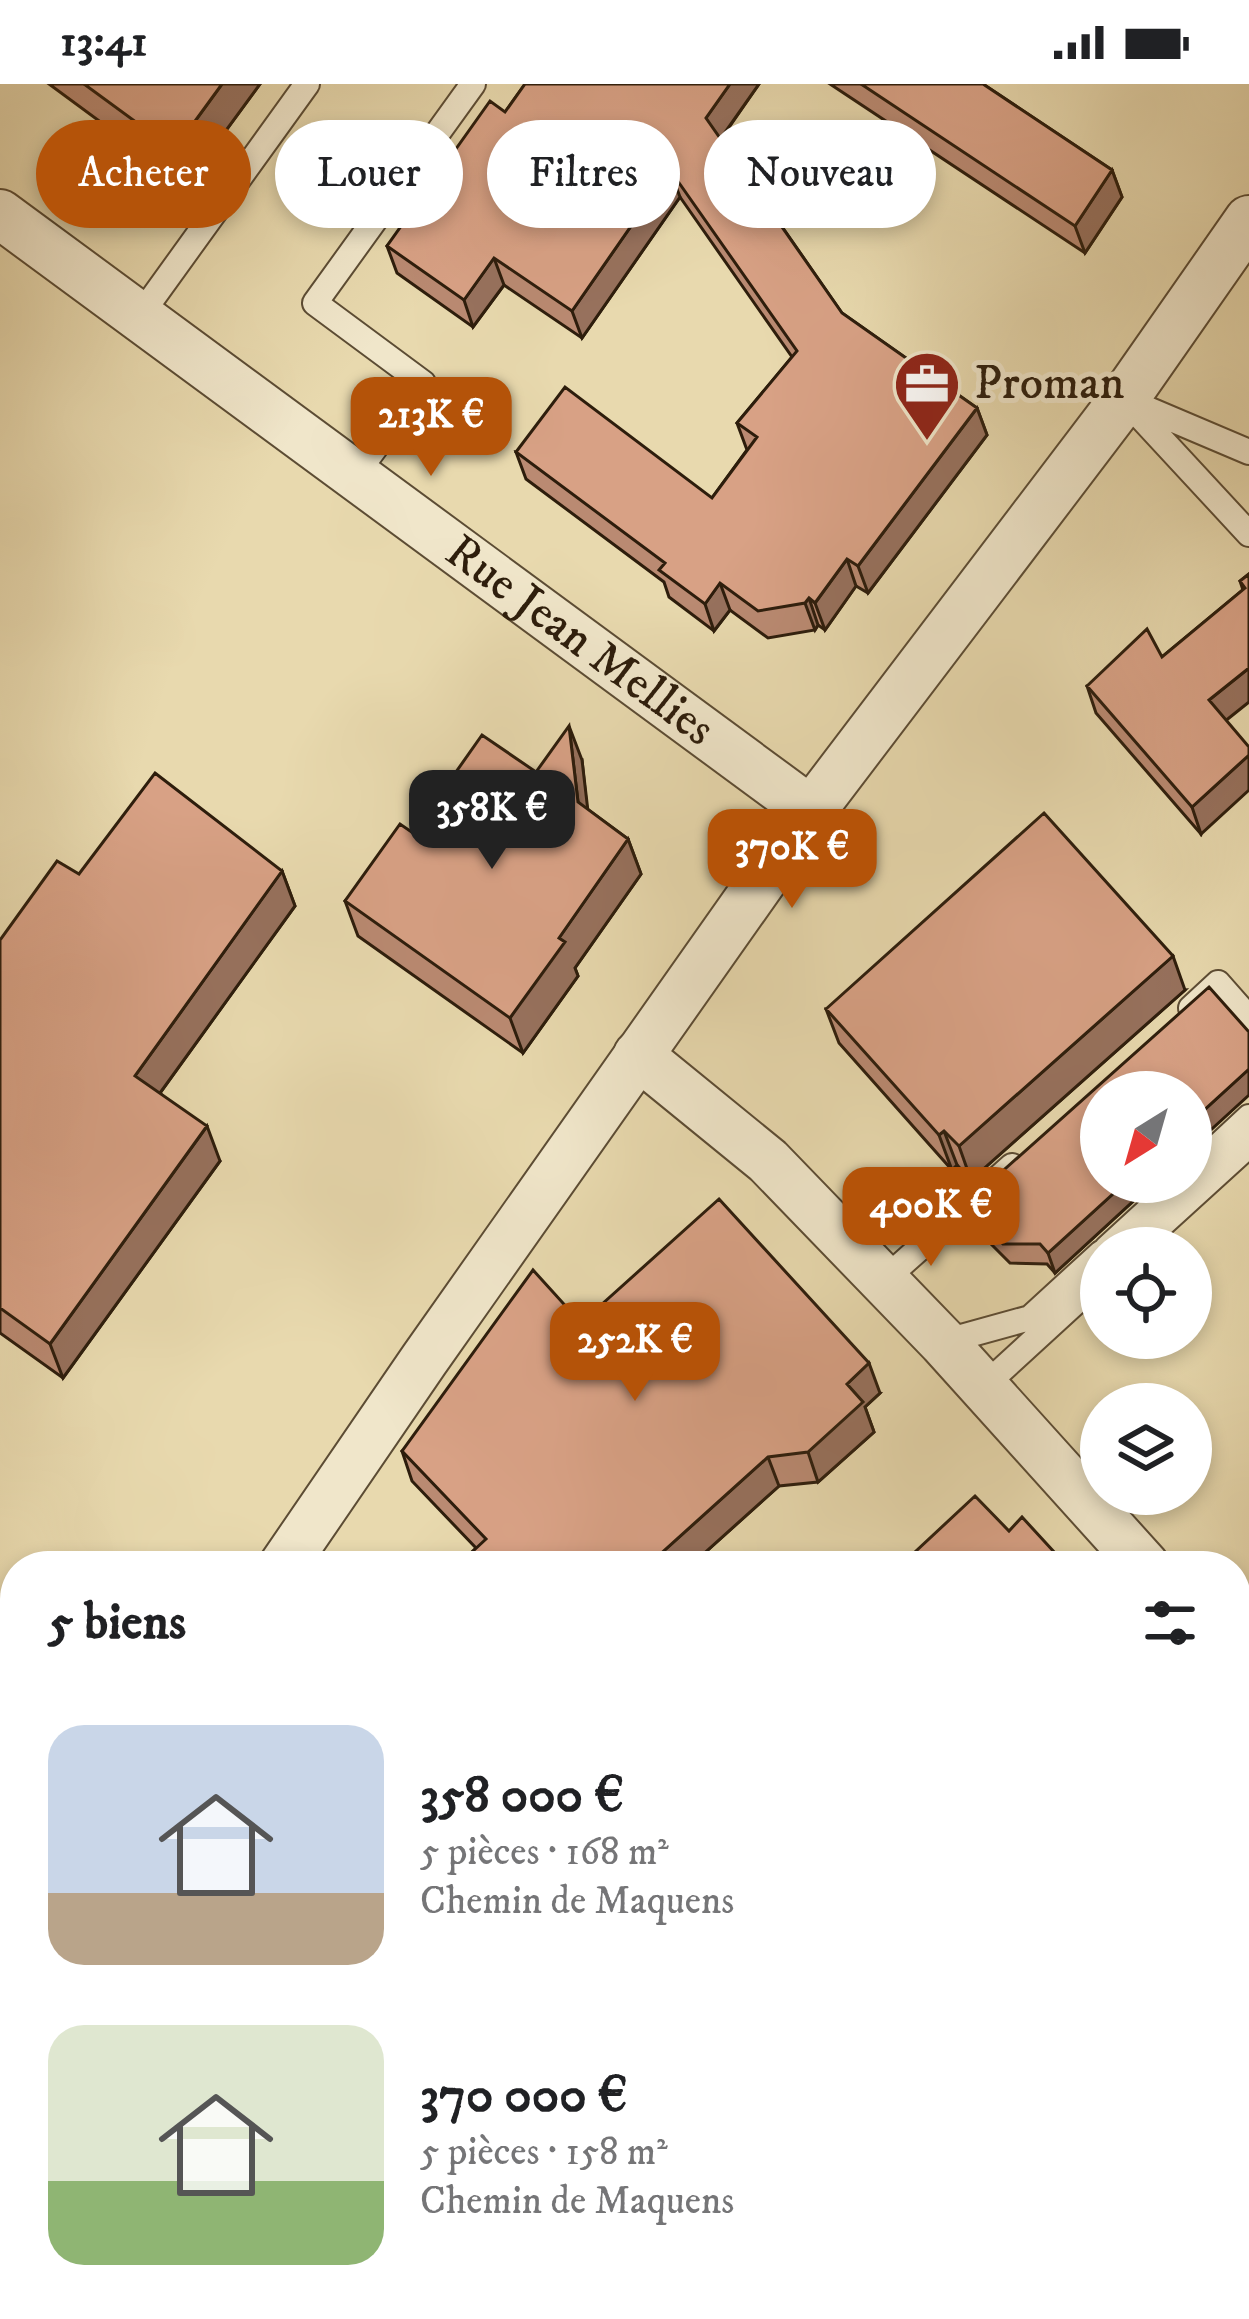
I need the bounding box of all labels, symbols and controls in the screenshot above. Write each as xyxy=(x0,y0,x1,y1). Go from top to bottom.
text: 13:41 xyxy=(60,14,147,70)
chip: Acheter xyxy=(36,120,251,228)
chip: Louer xyxy=(275,120,463,228)
chip: Filtres xyxy=(487,120,680,228)
chip: Nouveau xyxy=(704,120,936,228)
office icon: Proman xyxy=(892,349,962,443)
place label: Proman xyxy=(974,354,1125,414)
pin: 213K € xyxy=(333,377,529,479)
text: 213K € xyxy=(378,391,484,440)
street label: Rue Jean Mellies xyxy=(433,522,726,760)
pin: 358K € xyxy=(394,770,590,872)
text: 358K € xyxy=(436,784,548,833)
pin: 370K € xyxy=(694,809,890,911)
text: 370K € xyxy=(735,823,849,872)
north arrow xyxy=(1080,1071,1212,1203)
map controls xyxy=(1080,1071,1212,1515)
pin: 400K € xyxy=(833,1167,1029,1269)
text: 400K € xyxy=(869,1181,993,1230)
button: locate xyxy=(1080,1227,1212,1359)
pin: 252K € xyxy=(537,1302,733,1404)
text: 252K € xyxy=(577,1316,693,1365)
button: layers xyxy=(1080,1383,1212,1515)
icon: filters xyxy=(1137,1590,1203,1656)
text: 5 biens xyxy=(48,1591,186,1655)
text: 358 000 € xyxy=(420,1764,624,1828)
icon: home xyxy=(144,1773,288,1917)
text: 5 pièces · 168 m² xyxy=(420,1828,669,1877)
text: Chemin de Maquens xyxy=(420,1877,734,1926)
text: 370 000 € xyxy=(420,2064,627,2128)
icon: home xyxy=(144,2073,288,2217)
text: 5 pièces · 158 m² xyxy=(420,2128,668,2177)
text: Chemin de Maquens xyxy=(420,2177,734,2226)

